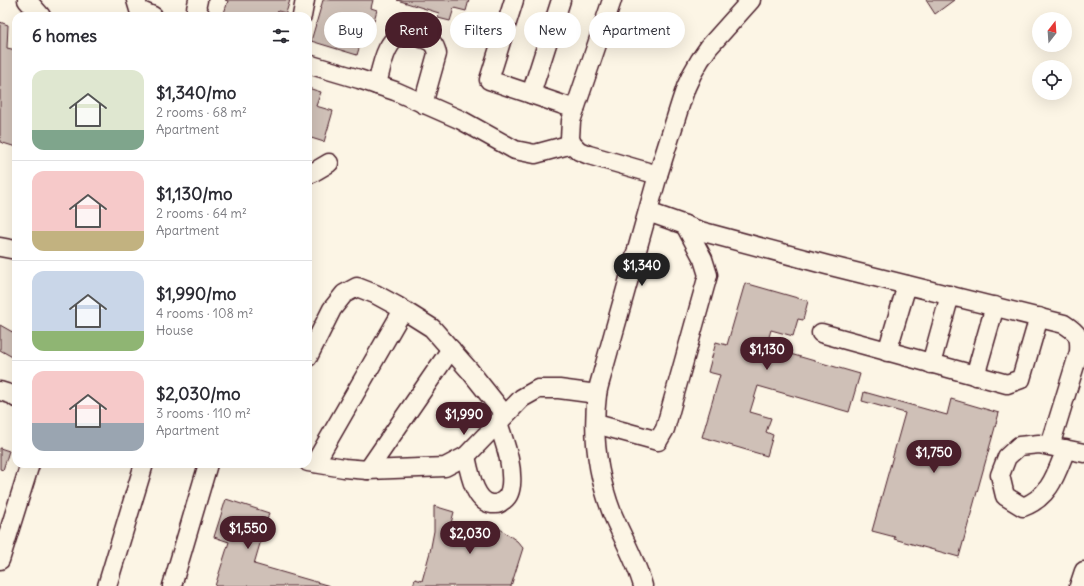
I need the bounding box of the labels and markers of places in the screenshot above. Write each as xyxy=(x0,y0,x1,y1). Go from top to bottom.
pin: $1,340 xyxy=(609,253,675,287)
pin: $1,130 xyxy=(734,337,800,371)
pin: $1,990 xyxy=(431,402,497,436)
pin: $1,750 xyxy=(901,440,967,474)
pin: $1,550 xyxy=(215,516,281,550)
pin: $2,030 xyxy=(437,521,503,555)

